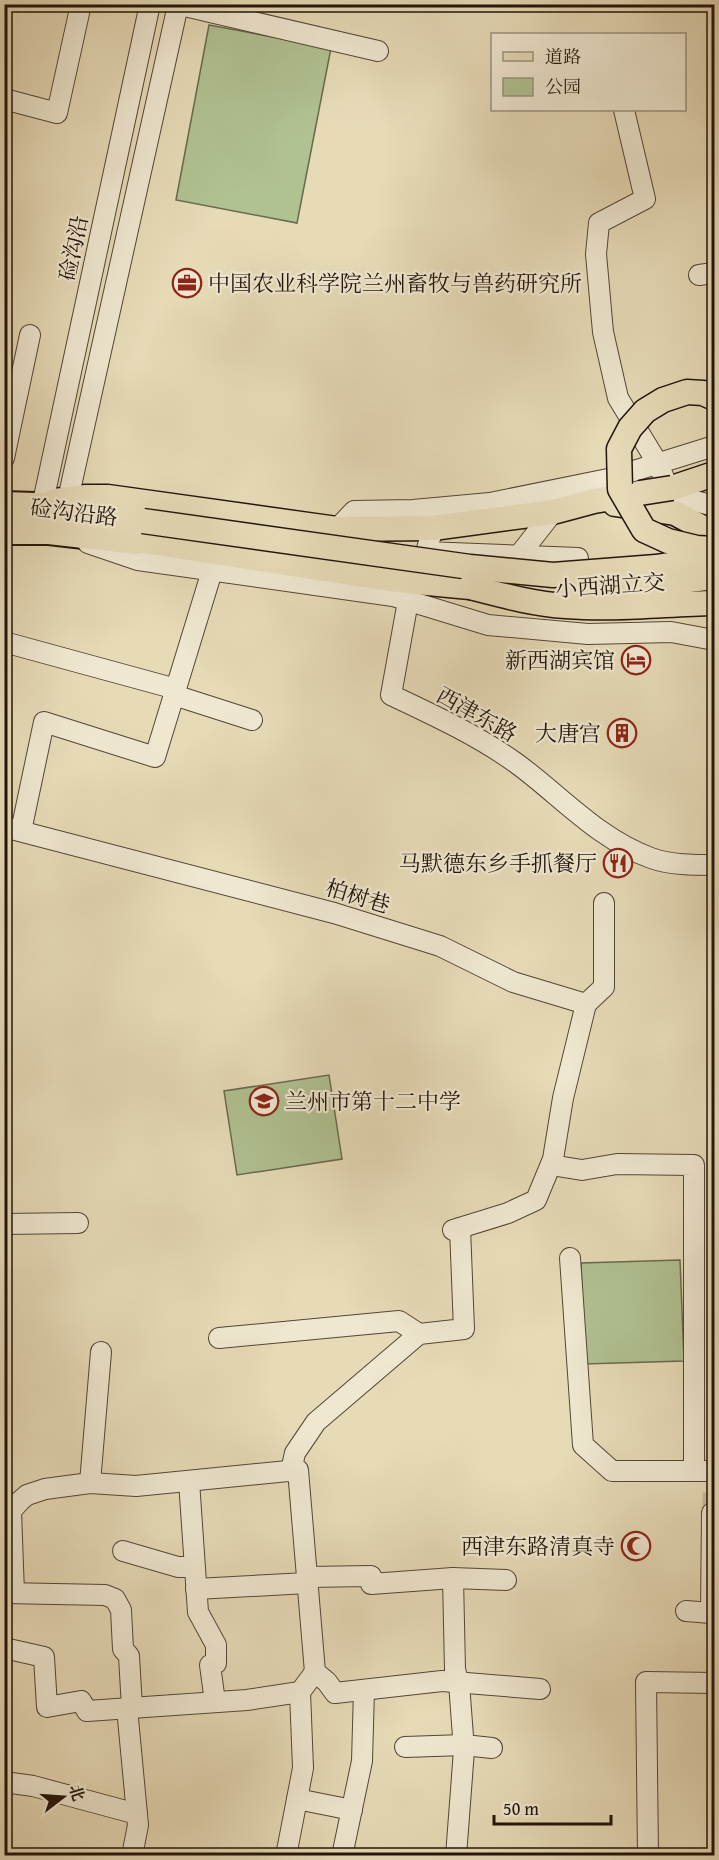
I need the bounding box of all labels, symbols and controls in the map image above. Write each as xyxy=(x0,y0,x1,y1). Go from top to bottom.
legend xyxy=(491,33,686,111)
text: 道路 xyxy=(545,43,581,70)
text: 公园 xyxy=(545,73,581,100)
street label: 硷沟沿 xyxy=(50,212,96,284)
office icon: 中国农业科学院兰州畜牧与兽药研究所 xyxy=(171,267,203,299)
place label: 中国农业科学院兰州畜牧与兽药研究所 xyxy=(208,267,582,299)
street label: 硷沟沿路 xyxy=(28,491,120,533)
street label: 小西湖立交 xyxy=(554,565,666,605)
place label: 新西湖宾馆 xyxy=(505,644,615,676)
hotel icon: 新西湖宾馆 xyxy=(620,644,652,676)
street label: 西津东路 xyxy=(431,679,523,749)
place label: 大唐宫 xyxy=(535,717,601,749)
building icon: 大唐宫 xyxy=(606,717,638,749)
place label: 马默德东乡手抓餐厅 xyxy=(399,847,597,879)
restaurant icon: 马默德东乡手抓餐厅 xyxy=(602,847,634,879)
street label: 柏树巷 xyxy=(322,871,394,921)
school or university icon: 兰州市第十二中学 xyxy=(248,1085,280,1117)
place label: 兰州市第十二中学 xyxy=(285,1085,461,1117)
place label: 西津东路清真寺 xyxy=(461,1530,615,1562)
mosque icon: 西津东路清真寺 xyxy=(620,1530,652,1562)
north arrow xyxy=(33,1767,93,1827)
text: 北 xyxy=(64,1781,91,1804)
scale bar xyxy=(494,1788,611,1826)
text: 50 m xyxy=(503,1795,539,1822)

